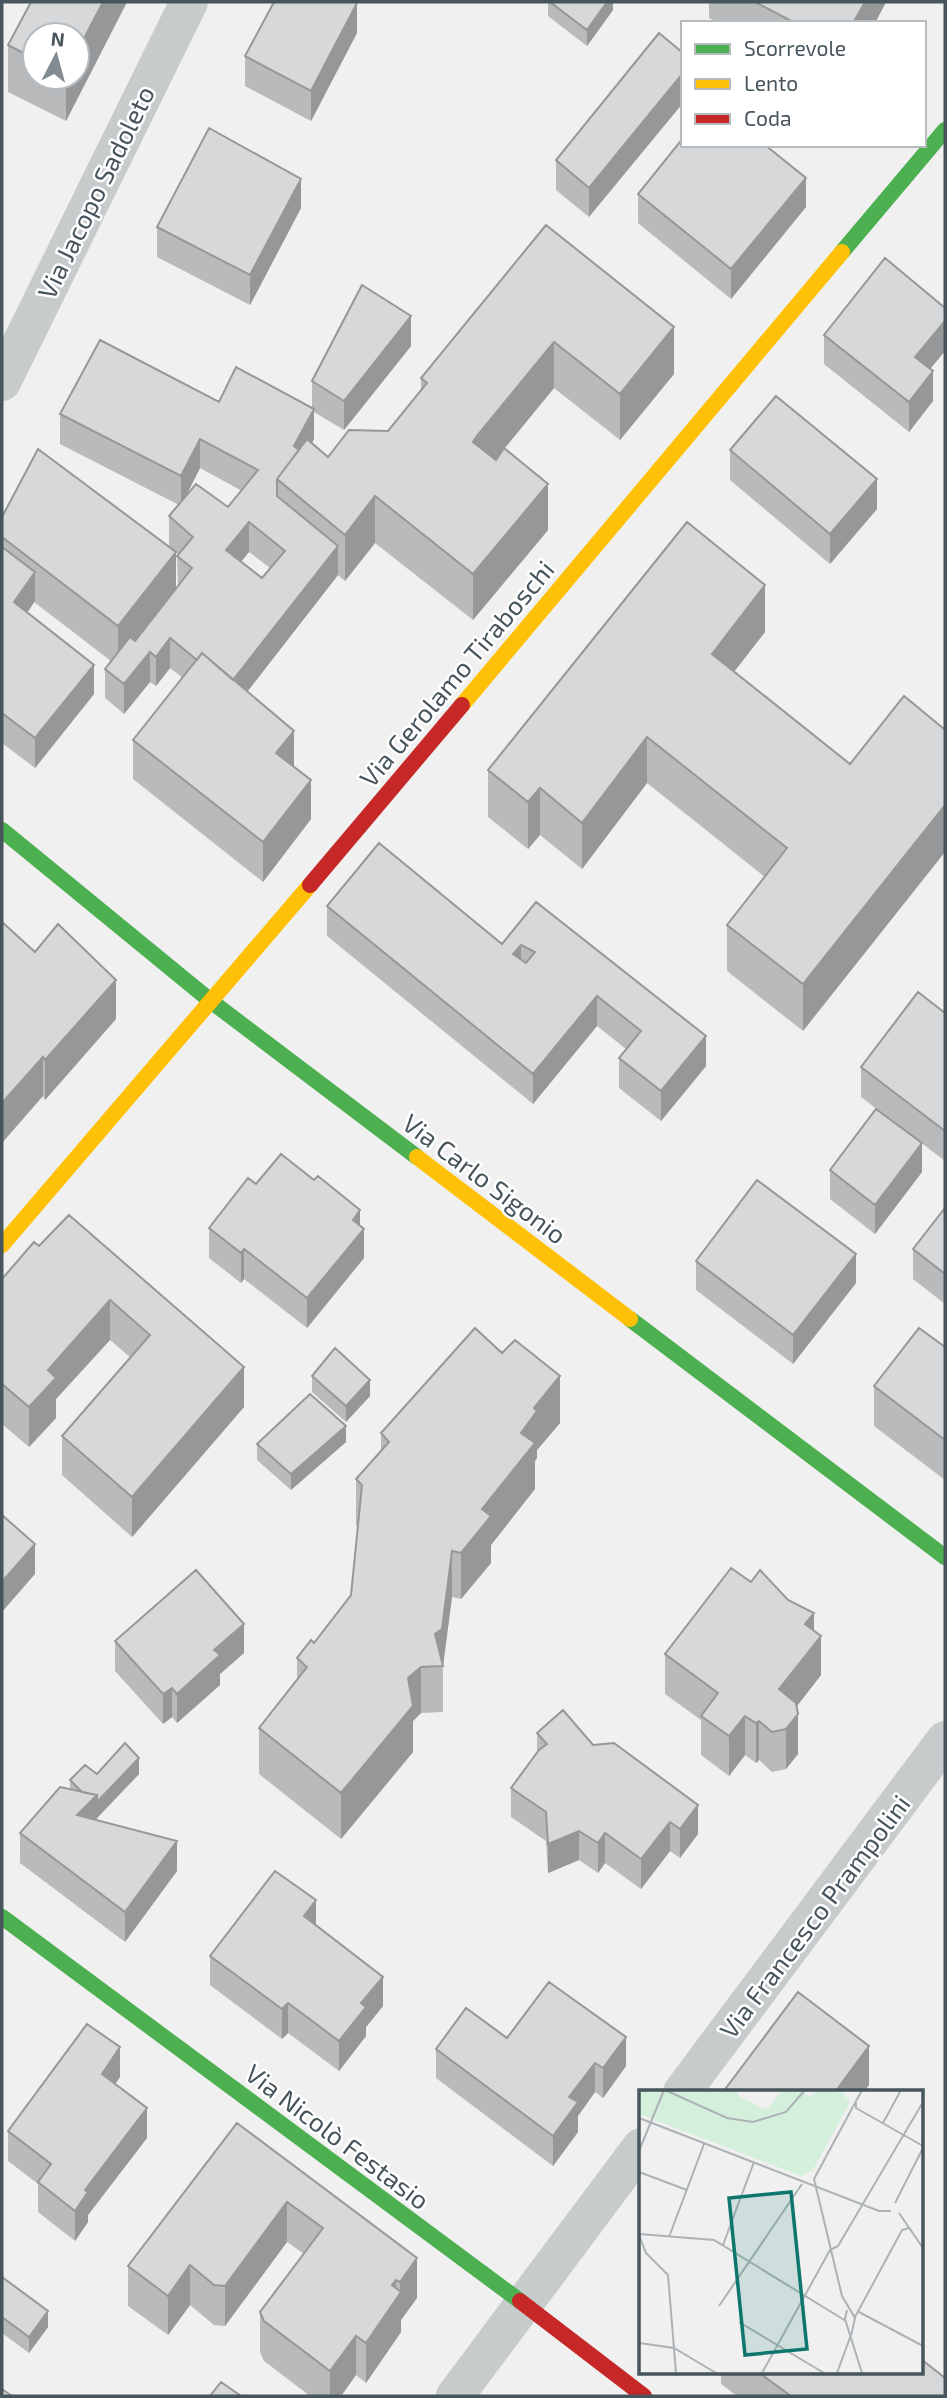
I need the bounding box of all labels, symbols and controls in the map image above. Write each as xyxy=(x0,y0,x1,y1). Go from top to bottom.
north arrow xyxy=(21,21,91,91)
legend xyxy=(681,21,926,147)
text: N xyxy=(50,26,66,51)
text: Scorrevole xyxy=(744,35,846,60)
text: Lento xyxy=(744,70,798,95)
street label: Via Jacopo Sadoleto xyxy=(30,81,160,303)
text: Coda xyxy=(744,105,791,130)
street label: Via Gerolamo Tiraboschi xyxy=(352,554,560,792)
street label: Via Carlo Sigonio xyxy=(397,1106,573,1250)
street label: Via Francesco Prampolini xyxy=(712,1788,916,2044)
street label: Via Nicolò Festasio xyxy=(240,2057,436,2215)
inset map xyxy=(639,2090,922,2374)

